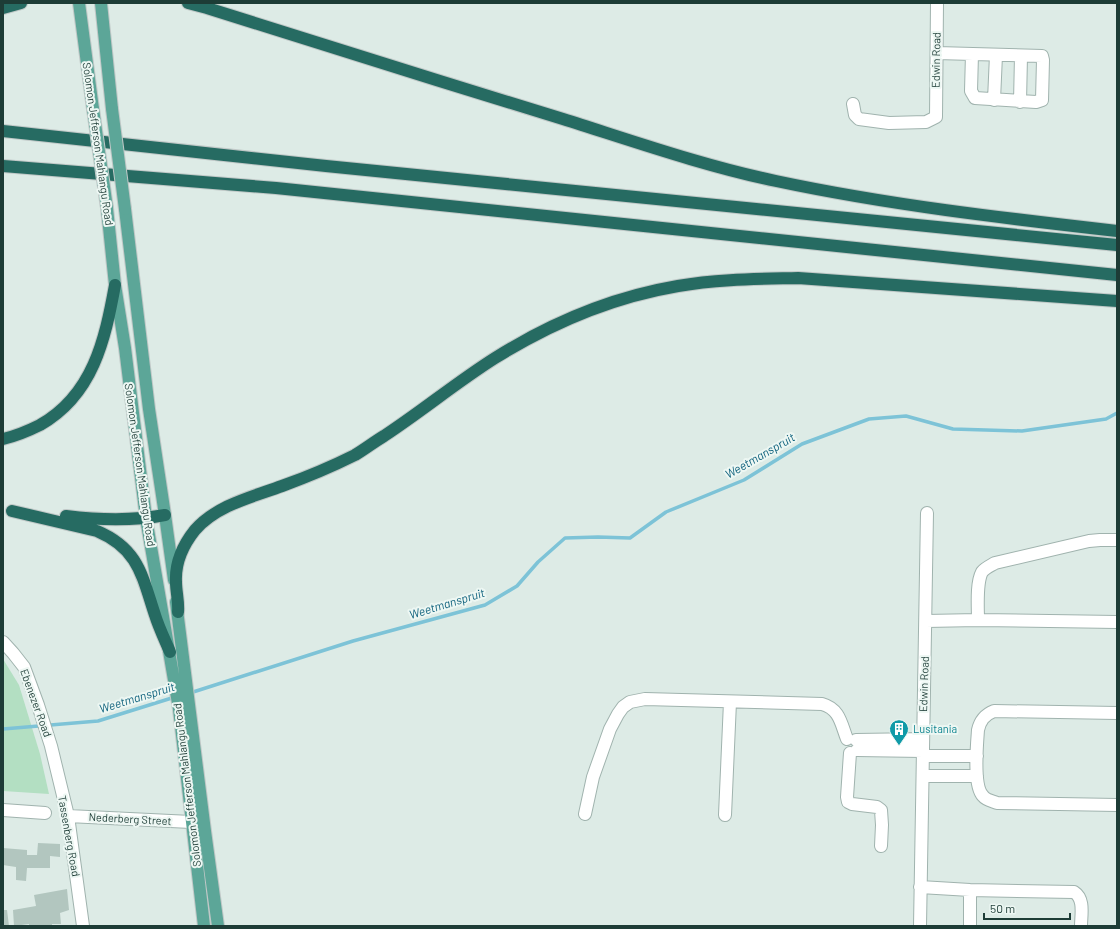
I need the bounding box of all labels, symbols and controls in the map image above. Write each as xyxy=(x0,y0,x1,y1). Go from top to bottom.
street label: Edwin Road xyxy=(929,32,942,88)
street label: Solomon Jefferson Mahlangu Road xyxy=(81,62,116,226)
street label: Solomon Jefferson Mahlangu Road xyxy=(123,383,158,547)
water label: Weetmanspruit xyxy=(722,429,798,481)
water label: Weetmanspruit xyxy=(407,585,487,621)
street label: Edwin Road xyxy=(916,656,931,712)
street label: Ebenezer Road xyxy=(18,667,55,739)
water label: Weetmanspruit xyxy=(97,679,177,715)
street label: Solomon Jefferson Mahlangu Road xyxy=(170,703,203,868)
building icon: Lusitania xyxy=(888,718,910,746)
place label: Lusitania xyxy=(913,722,957,735)
street label: Tassenberg Road xyxy=(56,794,83,877)
street label: Nederberg Street xyxy=(88,810,172,827)
scale bar xyxy=(984,895,1070,921)
text: 50 m xyxy=(990,901,1015,915)

